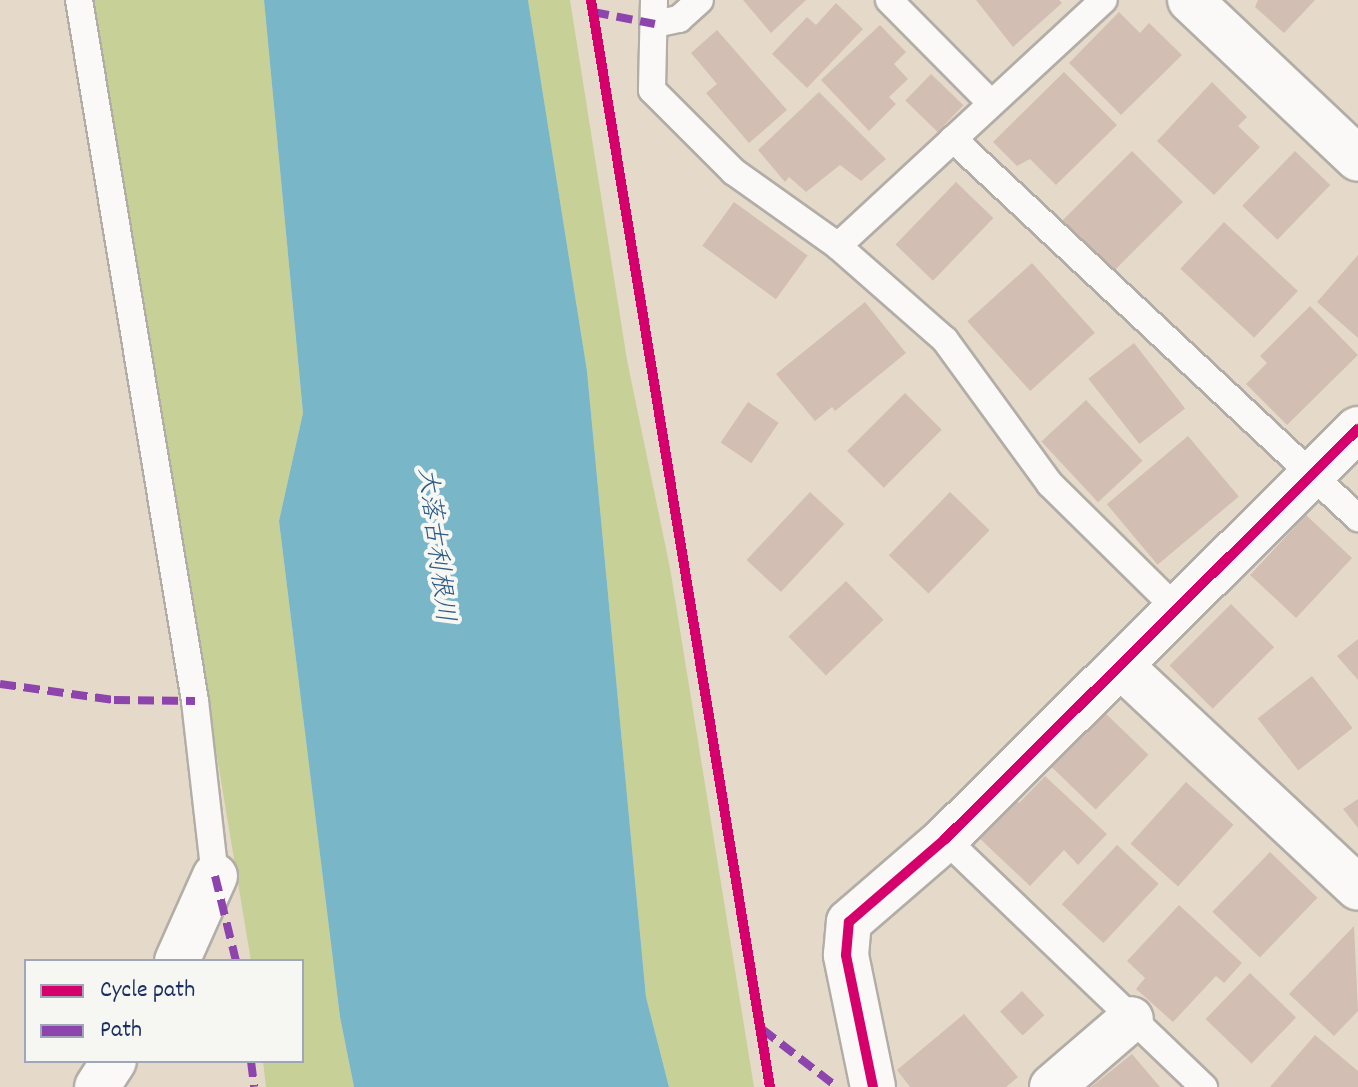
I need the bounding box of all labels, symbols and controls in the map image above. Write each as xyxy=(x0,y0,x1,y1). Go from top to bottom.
water label: 大落古利根川 xyxy=(409,466,459,624)
legend xyxy=(24,959,304,1063)
text: Cycle path xyxy=(100,974,195,1008)
text: Path xyxy=(100,1014,142,1048)

